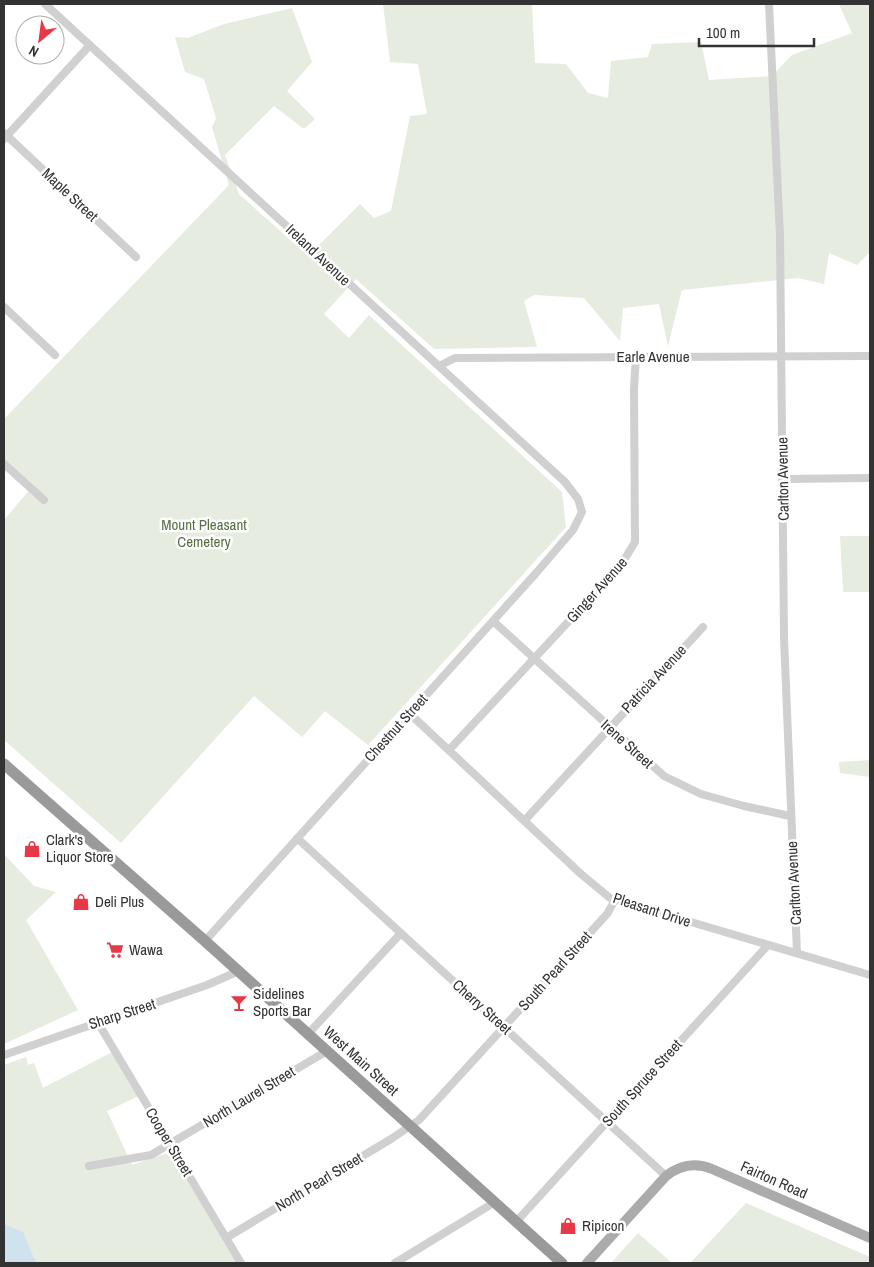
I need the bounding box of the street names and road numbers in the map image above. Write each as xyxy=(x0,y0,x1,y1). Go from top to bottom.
street label: Maple Street xyxy=(38,163,103,226)
street label: Ireland Avenue xyxy=(281,219,356,290)
street label: Earle Avenue xyxy=(617,346,690,367)
street label: Carlton Avenue xyxy=(771,437,794,521)
street label: Ginger Avenue xyxy=(561,552,632,627)
street label: Patricia Avenue xyxy=(616,640,691,718)
street label: Chestnut Street xyxy=(359,688,432,766)
street label: Irene Street xyxy=(596,714,659,773)
street label: Carlton Avenue xyxy=(781,840,806,925)
street label: Pleasant Drive xyxy=(611,887,694,932)
street label: South Pearl Street xyxy=(513,926,596,1015)
street label: Cherry Street xyxy=(448,974,517,1039)
street label: Sharp Street xyxy=(86,993,158,1034)
street label: West Main Street xyxy=(319,1021,404,1101)
street label: South Spruce Street xyxy=(597,1034,687,1131)
street label: North Laurel Street xyxy=(199,1061,299,1132)
street label: Cooper Street xyxy=(141,1104,198,1180)
street label: North Pearl Street xyxy=(271,1147,367,1216)
street label: Fairton Road xyxy=(737,1155,811,1204)

